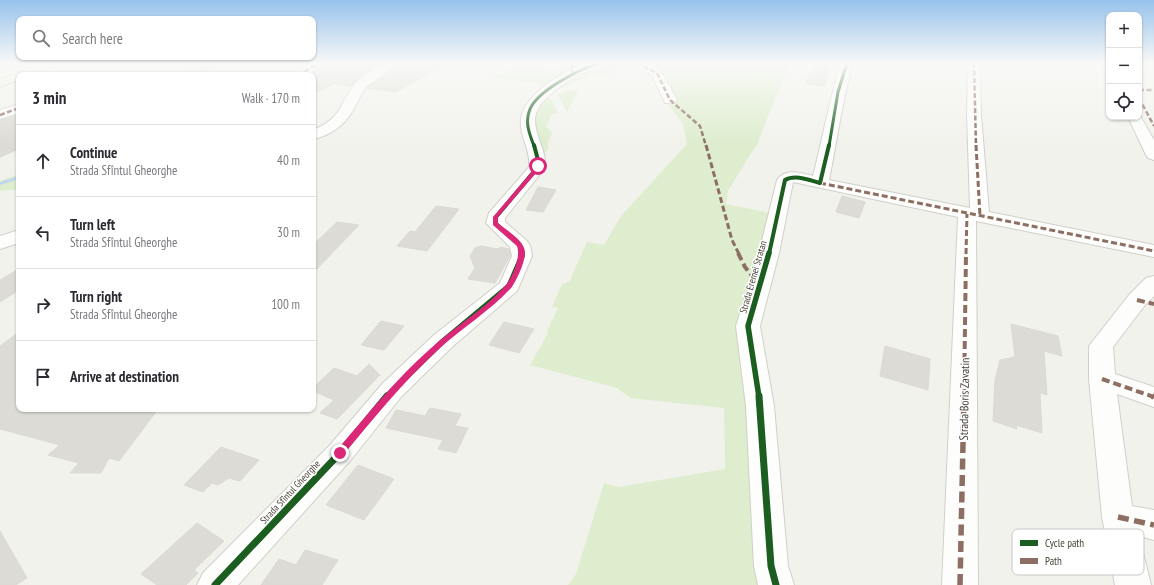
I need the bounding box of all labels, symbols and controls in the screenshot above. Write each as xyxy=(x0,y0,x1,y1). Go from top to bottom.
map controls xyxy=(1106,12,1142,120)
button: + xyxy=(1106,12,1142,48)
search box xyxy=(16,16,316,60)
icon: search xyxy=(30,27,52,49)
text: Search here xyxy=(62,29,123,48)
button: − xyxy=(1106,48,1142,84)
button: locate xyxy=(1106,84,1142,120)
text: 3 min xyxy=(32,87,66,109)
text: Walk · 170 m xyxy=(242,90,300,107)
text: Continue xyxy=(70,143,117,162)
icon: ahead xyxy=(32,150,54,172)
text: 40 m xyxy=(277,152,300,169)
route start xyxy=(529,157,547,175)
text: Strada Sfîntul Gheorghe xyxy=(70,162,177,179)
text: Turn left xyxy=(70,215,115,234)
icon: left xyxy=(32,222,54,244)
text: 30 m xyxy=(277,224,300,241)
text: Strada Sfîntul Gheorghe xyxy=(70,234,177,251)
street label: Strada Eremei Stratan xyxy=(736,239,770,315)
text: Turn right xyxy=(70,287,122,306)
icon: right xyxy=(32,294,54,316)
text: 100 m xyxy=(271,296,300,313)
text: Strada Sfîntul Gheorghe xyxy=(70,306,177,323)
street label: Strada Boris Zavatin xyxy=(956,358,972,440)
icon: arrive xyxy=(32,366,54,388)
text: Arrive at destination xyxy=(70,367,179,386)
route end xyxy=(331,444,349,462)
street label: Strada Sfîntul Gheorghe xyxy=(257,457,323,527)
legend xyxy=(1012,529,1144,575)
text: Cycle path xyxy=(1045,536,1084,550)
text: Path xyxy=(1045,554,1062,568)

